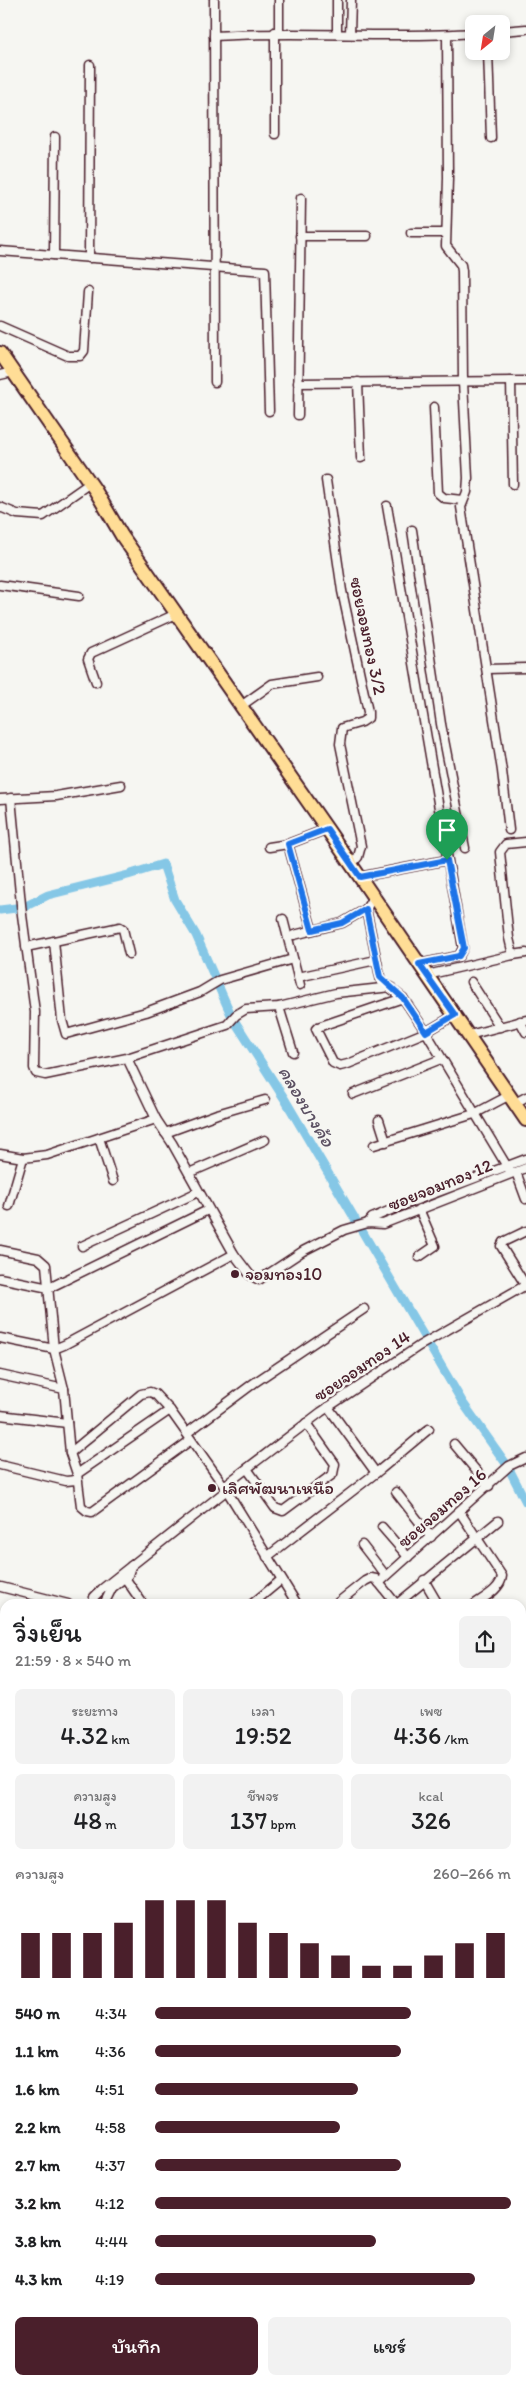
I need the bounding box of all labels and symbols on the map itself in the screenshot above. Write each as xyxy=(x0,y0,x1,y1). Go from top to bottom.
north arrow xyxy=(465,15,510,60)
street label: ซอยจอมทอง 3/2 xyxy=(345,575,391,697)
pin xyxy=(426,809,468,860)
water label: คลองบางค้อ xyxy=(273,1061,340,1152)
street label: ซอยจอมทอง 12 xyxy=(385,1154,496,1216)
place label: จอมทอง10 xyxy=(245,1263,322,1285)
marker: จอมทอง10 xyxy=(229,1268,241,1280)
street label: ซอยจอมทอง 14 xyxy=(309,1325,415,1406)
street label: ซอยจอมทอง 16 xyxy=(393,1463,491,1553)
place label: เลิศพัฒนาเหนือ xyxy=(222,1477,334,1499)
marker: เลิศพัฒนาเหนือ xyxy=(206,1482,218,1494)

